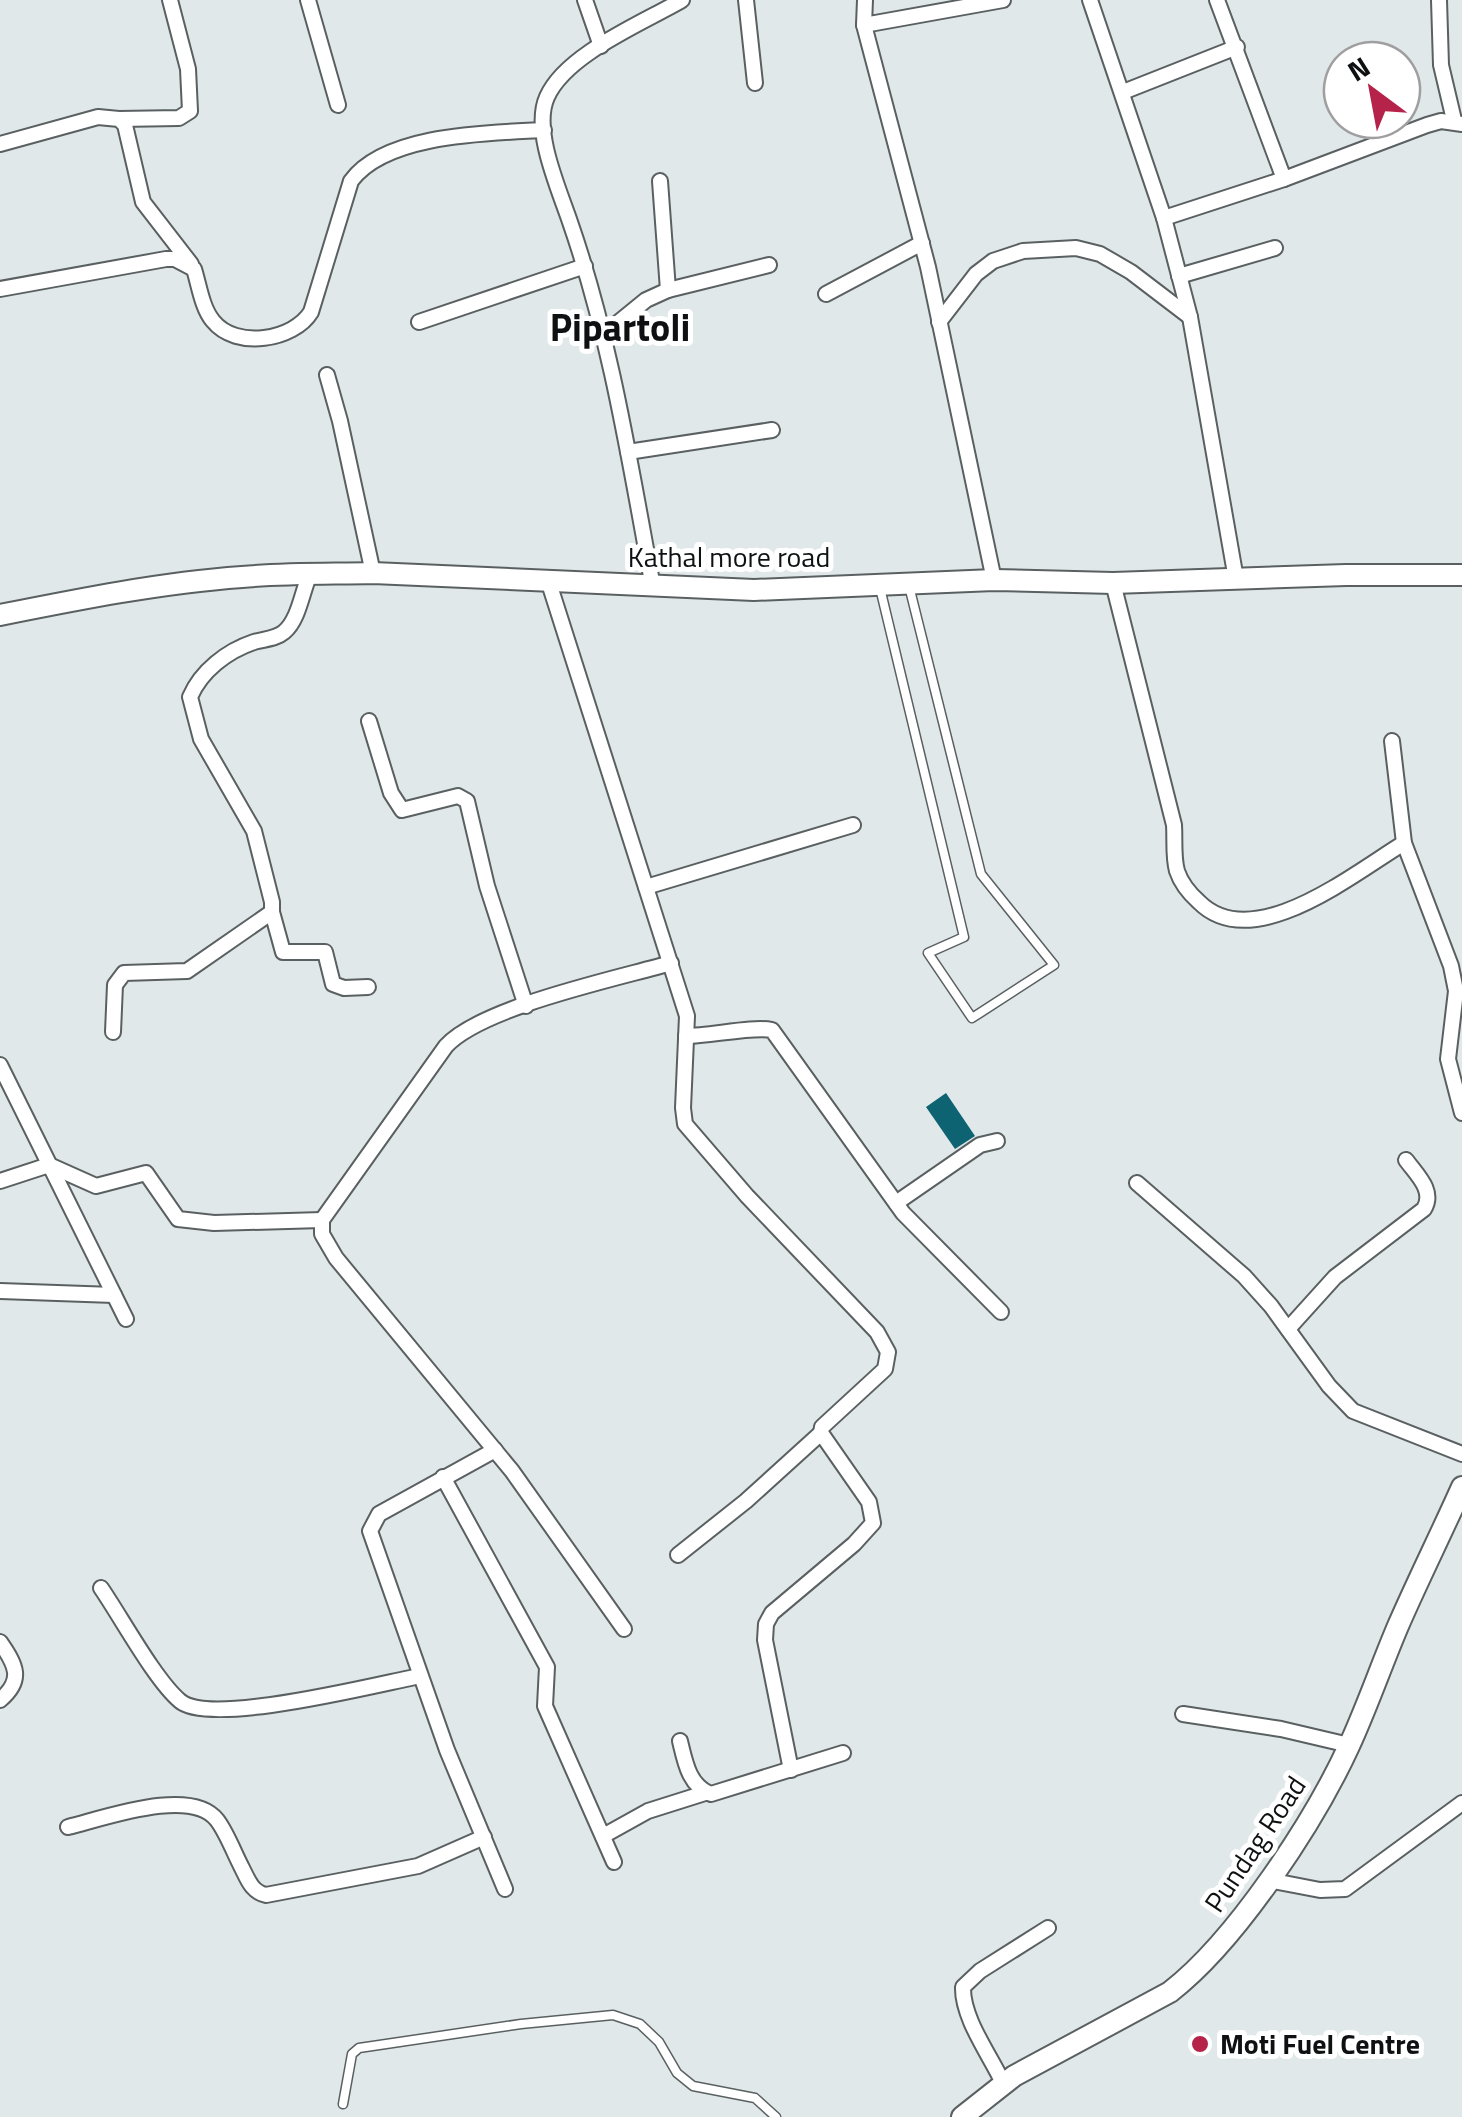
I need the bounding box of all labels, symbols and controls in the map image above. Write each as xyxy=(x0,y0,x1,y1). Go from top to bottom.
north arrow xyxy=(1322,40,1422,140)
text: N xyxy=(1339,45,1378,92)
district label: Pipartoli xyxy=(550,298,690,356)
street label: Kathal more road xyxy=(628,535,830,578)
street label: Pundag Road xyxy=(1193,1767,1316,1921)
place label: Moti Fuel Centre xyxy=(1220,2022,1420,2065)
marker: Moti Fuel Centre xyxy=(1189,2033,1211,2055)

